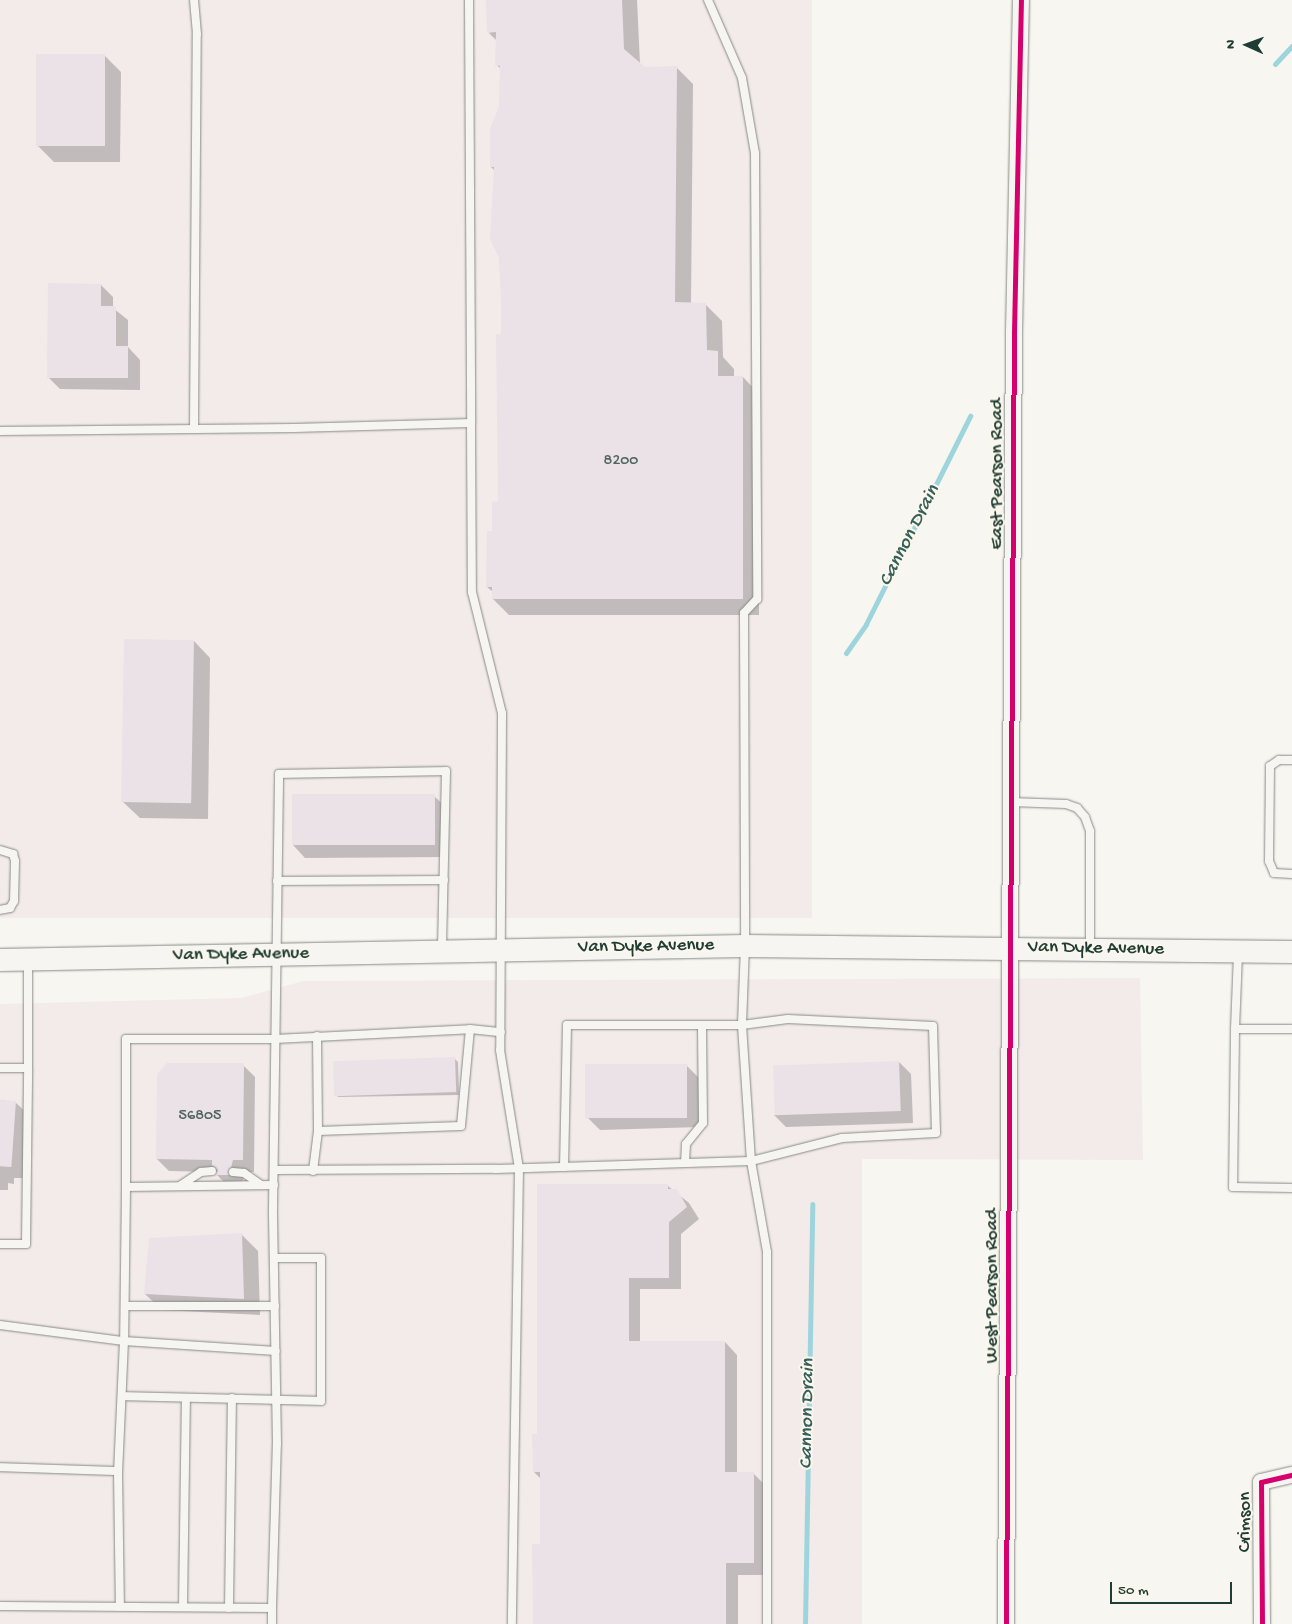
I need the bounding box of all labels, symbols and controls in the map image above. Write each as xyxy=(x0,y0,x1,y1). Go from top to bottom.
north arrow xyxy=(1222,20,1272,70)
text: N xyxy=(1223,40,1240,49)
street label: East Pearson Road xyxy=(987,398,1009,550)
house number: 8200 xyxy=(604,452,638,472)
water label: Cannon Drain xyxy=(874,481,946,591)
street label: Van Dyke Avenue xyxy=(578,934,714,960)
street label: Van Dyke Avenue xyxy=(1028,936,1164,962)
street label: Van Dyke Avenue xyxy=(173,942,309,968)
house number: 56805 xyxy=(179,1107,221,1127)
street label: West Pearson Road xyxy=(982,1209,1004,1363)
water label: Cannon Drain xyxy=(795,1358,821,1470)
street label: Crimson xyxy=(1235,1492,1257,1552)
scale bar xyxy=(1112,1572,1234,1604)
text: 50 m xyxy=(1118,1582,1149,1600)

